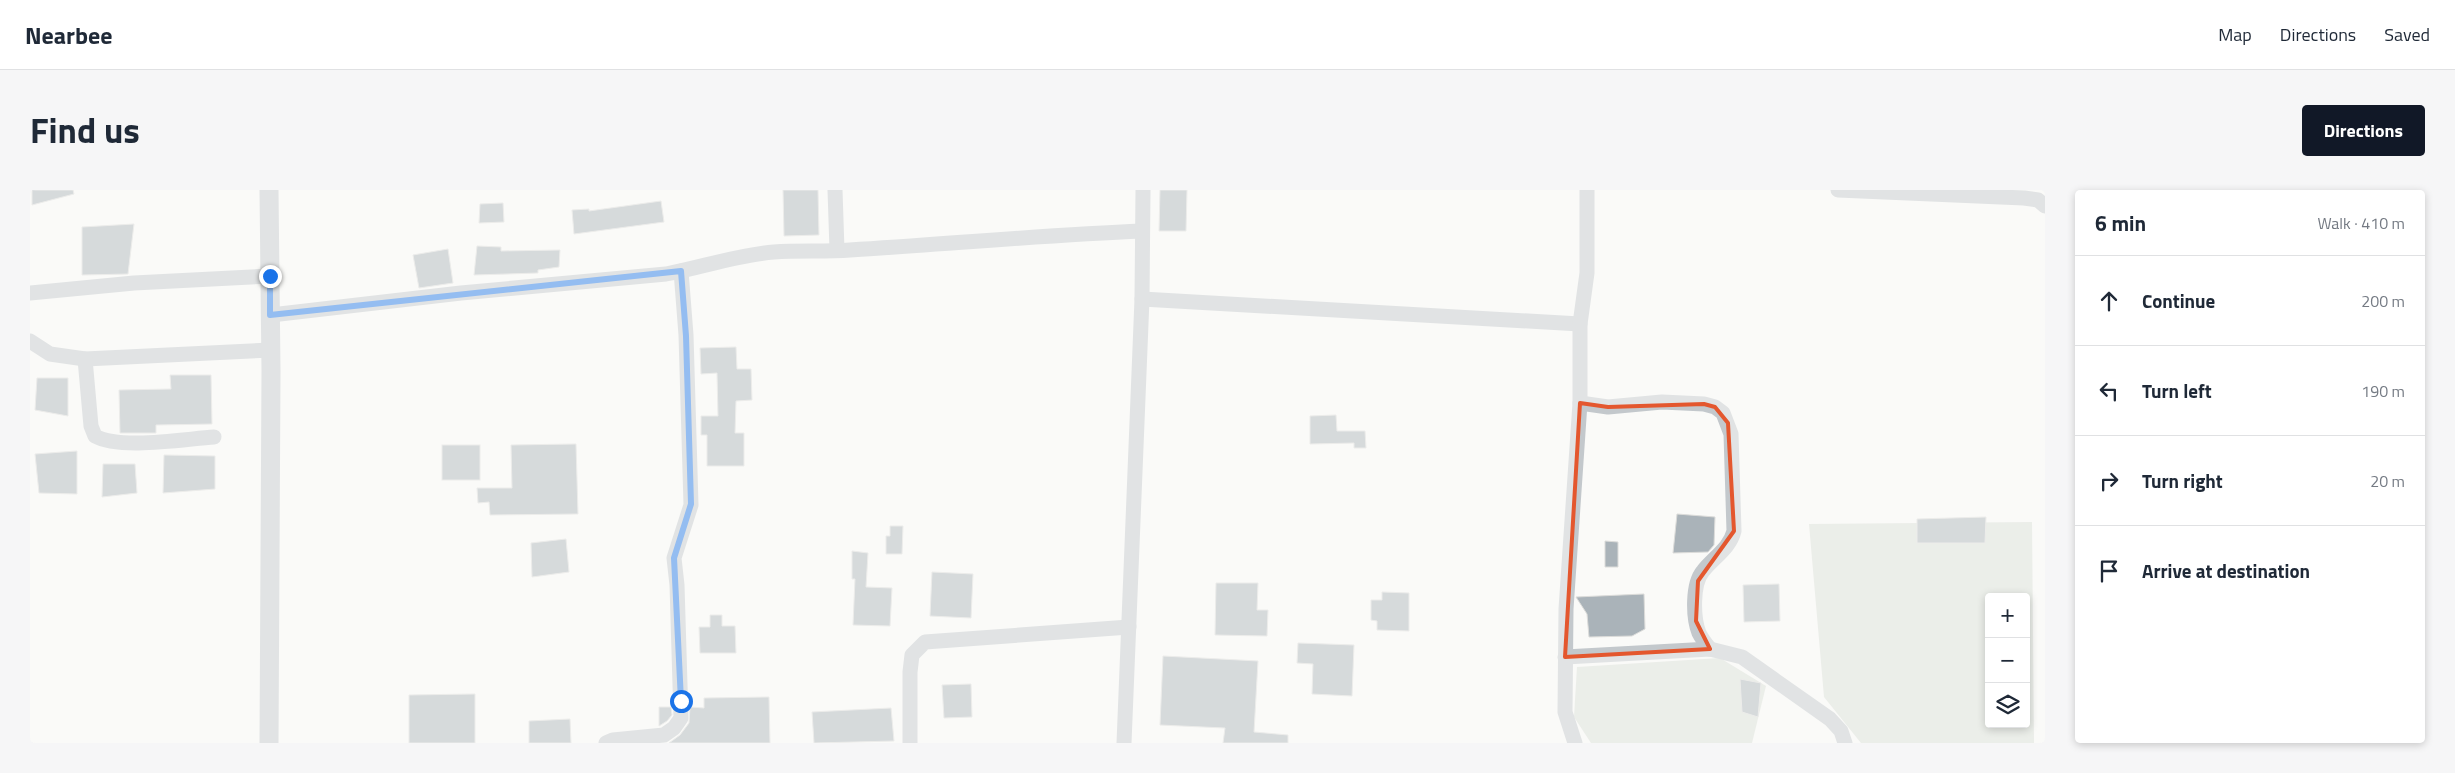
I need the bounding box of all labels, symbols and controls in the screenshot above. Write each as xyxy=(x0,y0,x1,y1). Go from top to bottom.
text: Nearbee xyxy=(25,17,112,53)
text: Map xyxy=(2218,21,2252,48)
text: Directions xyxy=(2280,21,2356,48)
text: Saved xyxy=(2384,21,2430,48)
text: Find us xyxy=(30,103,140,157)
button: Directions xyxy=(2302,105,2425,156)
text: 6 min xyxy=(2095,207,2146,239)
text: Walk · 410 m xyxy=(2317,211,2405,235)
route end xyxy=(259,265,282,288)
text: Continue xyxy=(2142,286,2215,315)
icon: ahead xyxy=(2095,287,2123,315)
text: 200 m xyxy=(2361,289,2405,313)
text: Turn left xyxy=(2142,376,2212,405)
icon: left xyxy=(2095,377,2123,405)
text: 190 m xyxy=(2361,379,2405,403)
text: Turn right xyxy=(2142,466,2223,495)
icon: right xyxy=(2095,467,2123,495)
text: 20 m xyxy=(2370,469,2405,493)
text: Arrive at destination xyxy=(2142,556,2310,585)
icon: arrive xyxy=(2095,557,2123,585)
map controls xyxy=(1985,593,2030,728)
button: + xyxy=(1985,593,2030,638)
button: − xyxy=(1985,638,2030,683)
button: layers xyxy=(1985,683,2030,728)
route start xyxy=(670,690,693,713)

